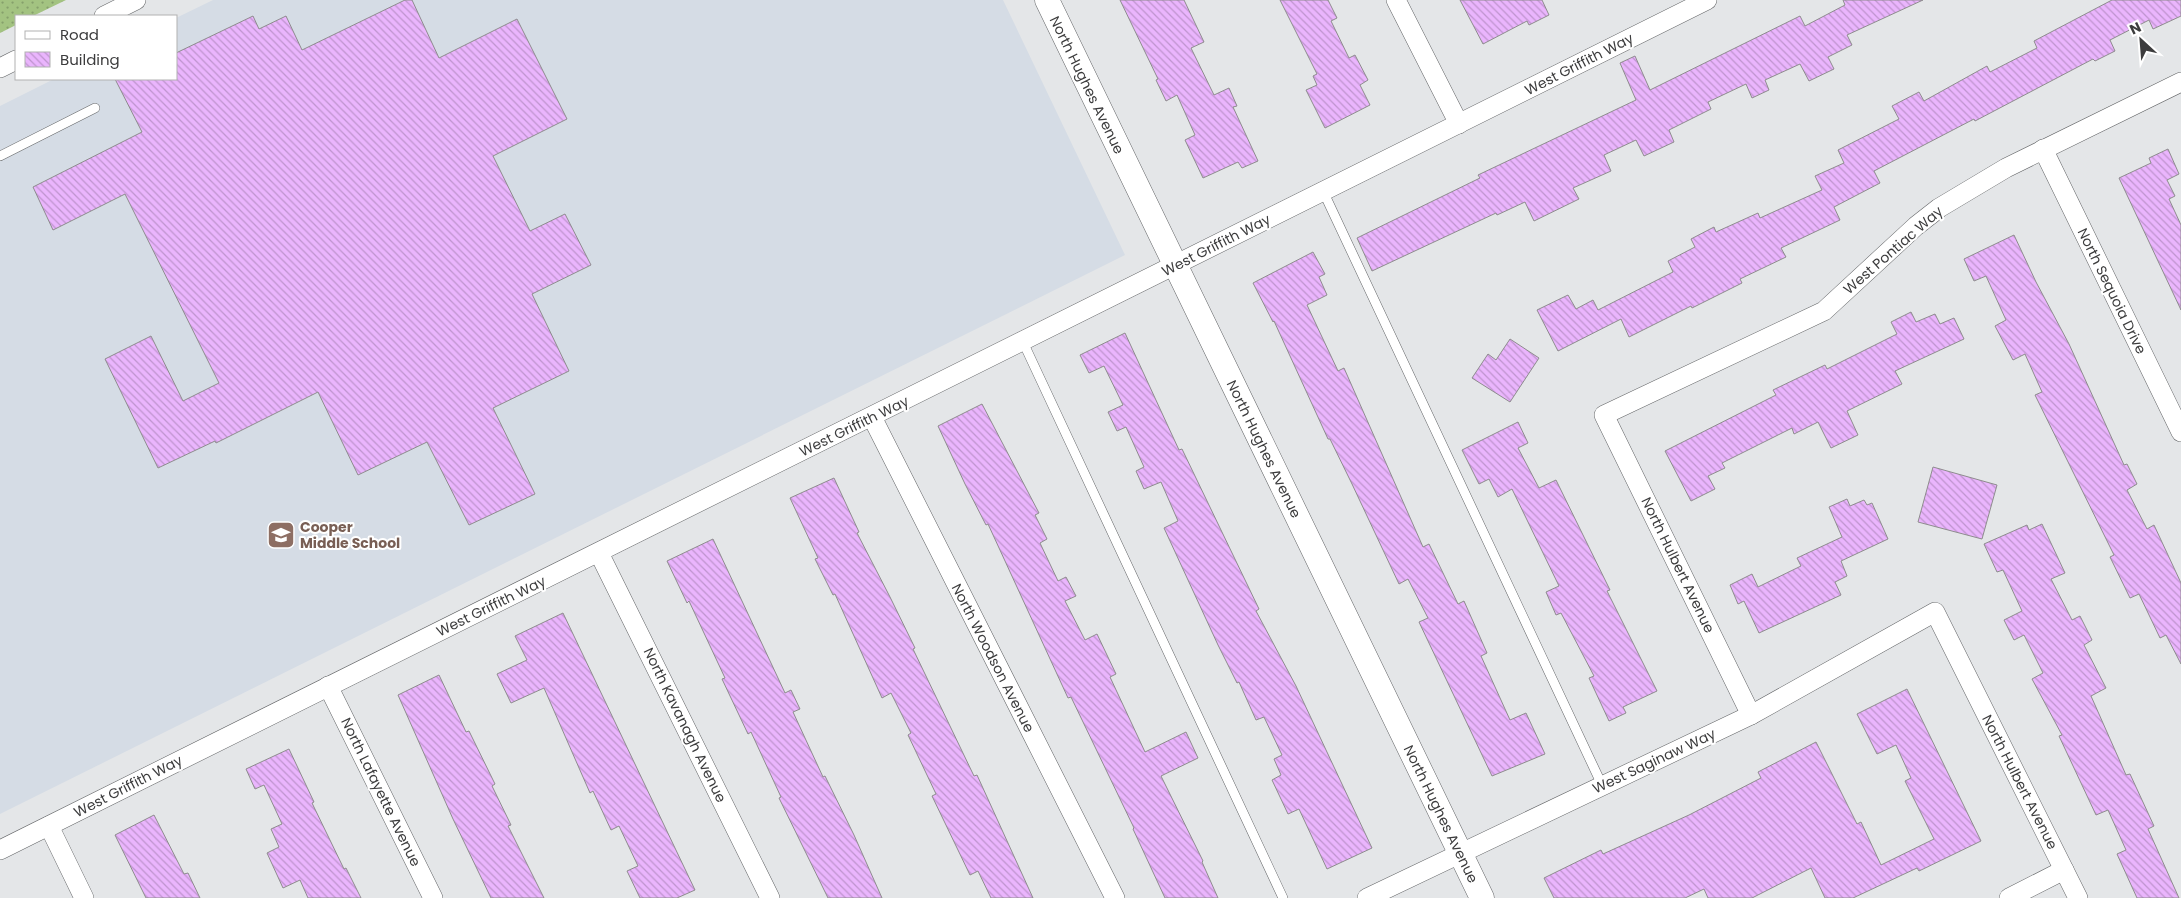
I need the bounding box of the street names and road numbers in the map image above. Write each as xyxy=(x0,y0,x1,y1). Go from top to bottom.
street label: North Hughes Avenue xyxy=(1045,13,1129,158)
street label: West Griffith Way xyxy=(1521,28,1637,100)
street label: West Pontiac Way xyxy=(1839,201,1947,299)
street label: West Griffith Way xyxy=(1158,209,1274,281)
street label: North Sequoia Drive xyxy=(2073,225,2151,358)
street label: North Hughes Avenue xyxy=(1222,377,1306,522)
street label: West Griffith Way xyxy=(796,391,912,461)
street label: North Hulbert Avenue xyxy=(1636,494,1720,636)
street label: West Griffith Way xyxy=(433,571,549,641)
street label: North Woodson Avenue xyxy=(947,580,1039,736)
street label: North Kavanagh Avenue xyxy=(639,644,731,806)
street label: North Hulbert Avenue xyxy=(1977,711,2063,853)
street label: North Lafayette Avenue xyxy=(336,714,426,870)
street label: West Saginaw Way xyxy=(1589,724,1719,798)
street label: North Hughes Avenue xyxy=(1399,742,1483,887)
street label: West Griffith Way xyxy=(70,750,186,822)

